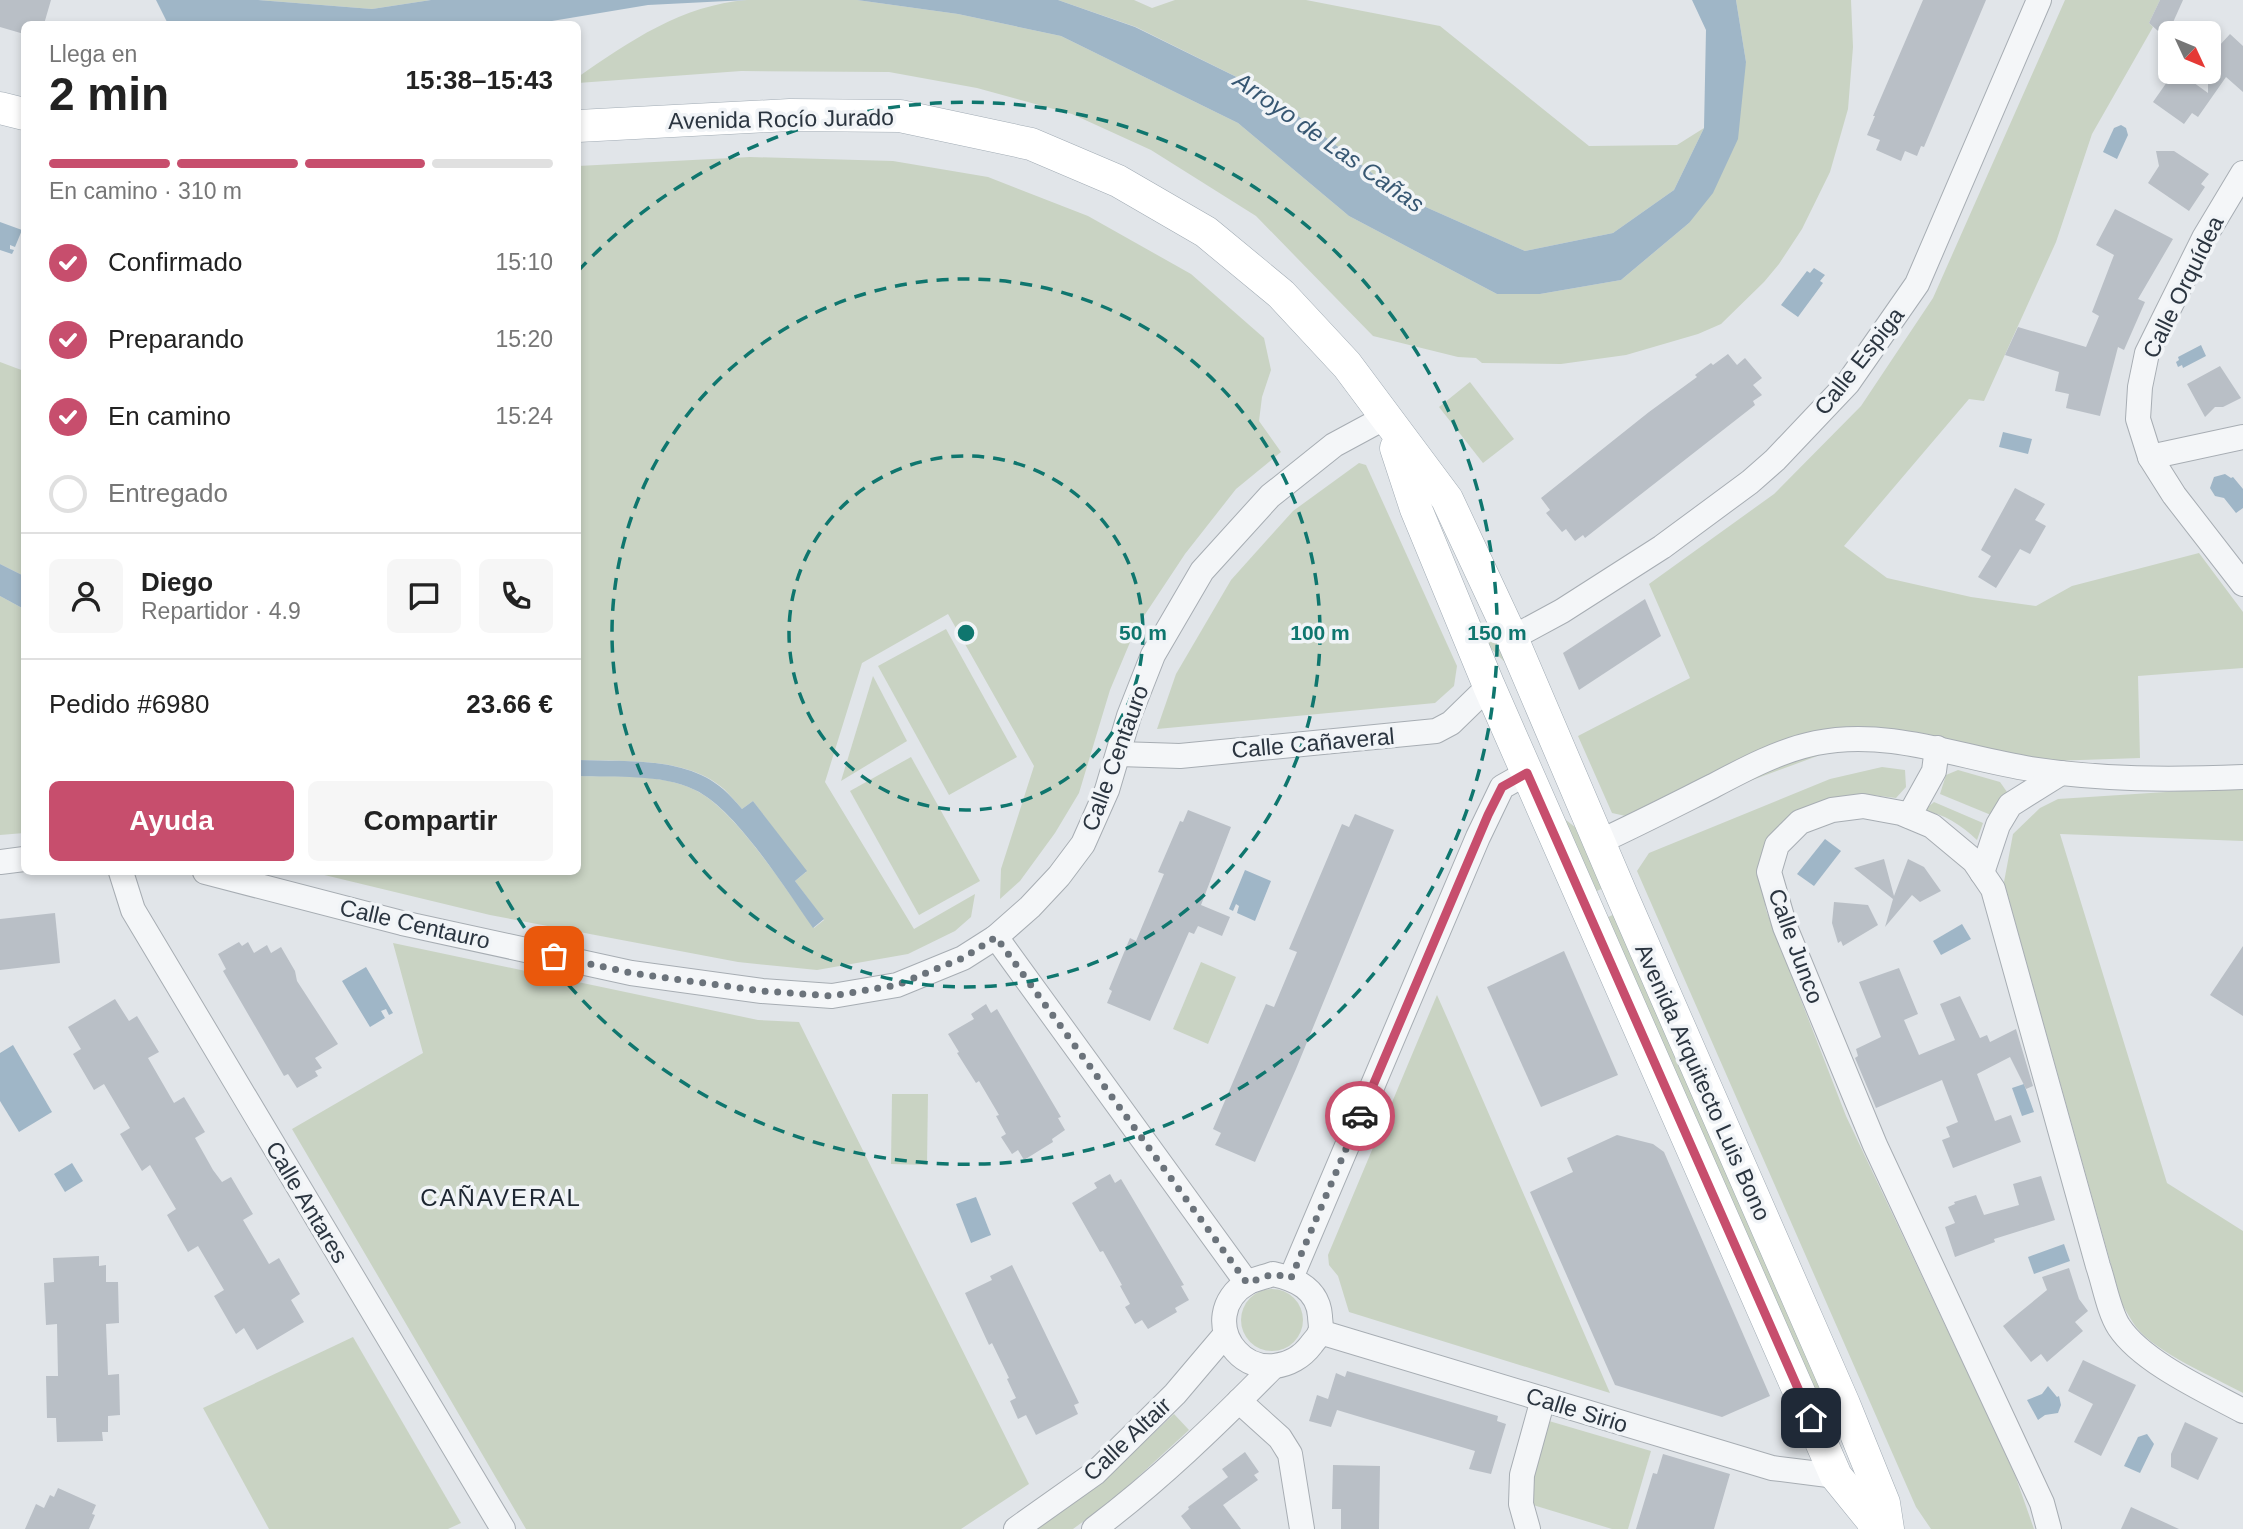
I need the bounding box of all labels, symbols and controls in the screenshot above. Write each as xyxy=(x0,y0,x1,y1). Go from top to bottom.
north arrow xyxy=(2158,21,2221,84)
map controls xyxy=(2158,21,2221,84)
text: Llega en xyxy=(49,41,137,67)
text: 15:38–15:43 xyxy=(406,65,553,95)
water label: Arroyo de Las Cañas xyxy=(1227,65,1429,218)
text: 2 min xyxy=(49,68,169,120)
street label: Avenida Rocío Jurado xyxy=(668,104,894,134)
text: En camino · 310 m xyxy=(49,178,242,204)
street label: Calle Orquídea xyxy=(2137,212,2229,362)
icon: check xyxy=(49,244,87,282)
text: Confirmado xyxy=(108,247,242,277)
text: 15:10 xyxy=(495,249,553,275)
street label: Calle Espiga xyxy=(1809,302,1909,420)
icon: check xyxy=(49,321,87,359)
text: Preparando xyxy=(108,324,244,354)
text: 15:20 xyxy=(495,326,553,352)
icon: check xyxy=(49,398,87,436)
text: En camino xyxy=(108,401,231,431)
text: 15:24 xyxy=(495,403,553,429)
text: Entregado xyxy=(108,478,228,508)
button: person xyxy=(49,559,123,633)
button: chat xyxy=(387,559,461,633)
button: phone xyxy=(479,559,553,633)
text: Diego xyxy=(141,567,213,597)
text: Repartidor · 4.9 xyxy=(141,598,301,624)
centre of rings xyxy=(954,621,978,645)
text: 50 m xyxy=(1119,621,1167,644)
text: 100 m xyxy=(1290,621,1350,644)
text: 150 m xyxy=(1467,621,1527,644)
street label: Calle Centauro xyxy=(1077,681,1153,835)
text: Pedido #6980 xyxy=(49,689,209,719)
text: 23.66 € xyxy=(466,689,553,719)
street label: Calle Cañaveral xyxy=(1230,723,1396,763)
button: Ayuda xyxy=(49,781,294,861)
button: Compartir xyxy=(308,781,553,861)
street label: Calle Junco xyxy=(1763,885,1829,1007)
street label: Calle Centauro xyxy=(337,894,493,954)
pin xyxy=(524,926,584,986)
icon: bag xyxy=(535,937,573,975)
street label: Avenida Arquitecto Luis Bono xyxy=(1630,940,1776,1224)
courier xyxy=(1325,1081,1395,1151)
icon: car xyxy=(1341,1097,1379,1135)
street label: Calle Antares xyxy=(261,1137,353,1267)
district label: CAÑAVERAL xyxy=(420,1184,582,1211)
street label: Calle Sirio xyxy=(1523,1382,1631,1438)
pin xyxy=(1781,1388,1841,1448)
street label: Calle Altair xyxy=(1078,1392,1176,1486)
icon: home xyxy=(1792,1399,1830,1437)

